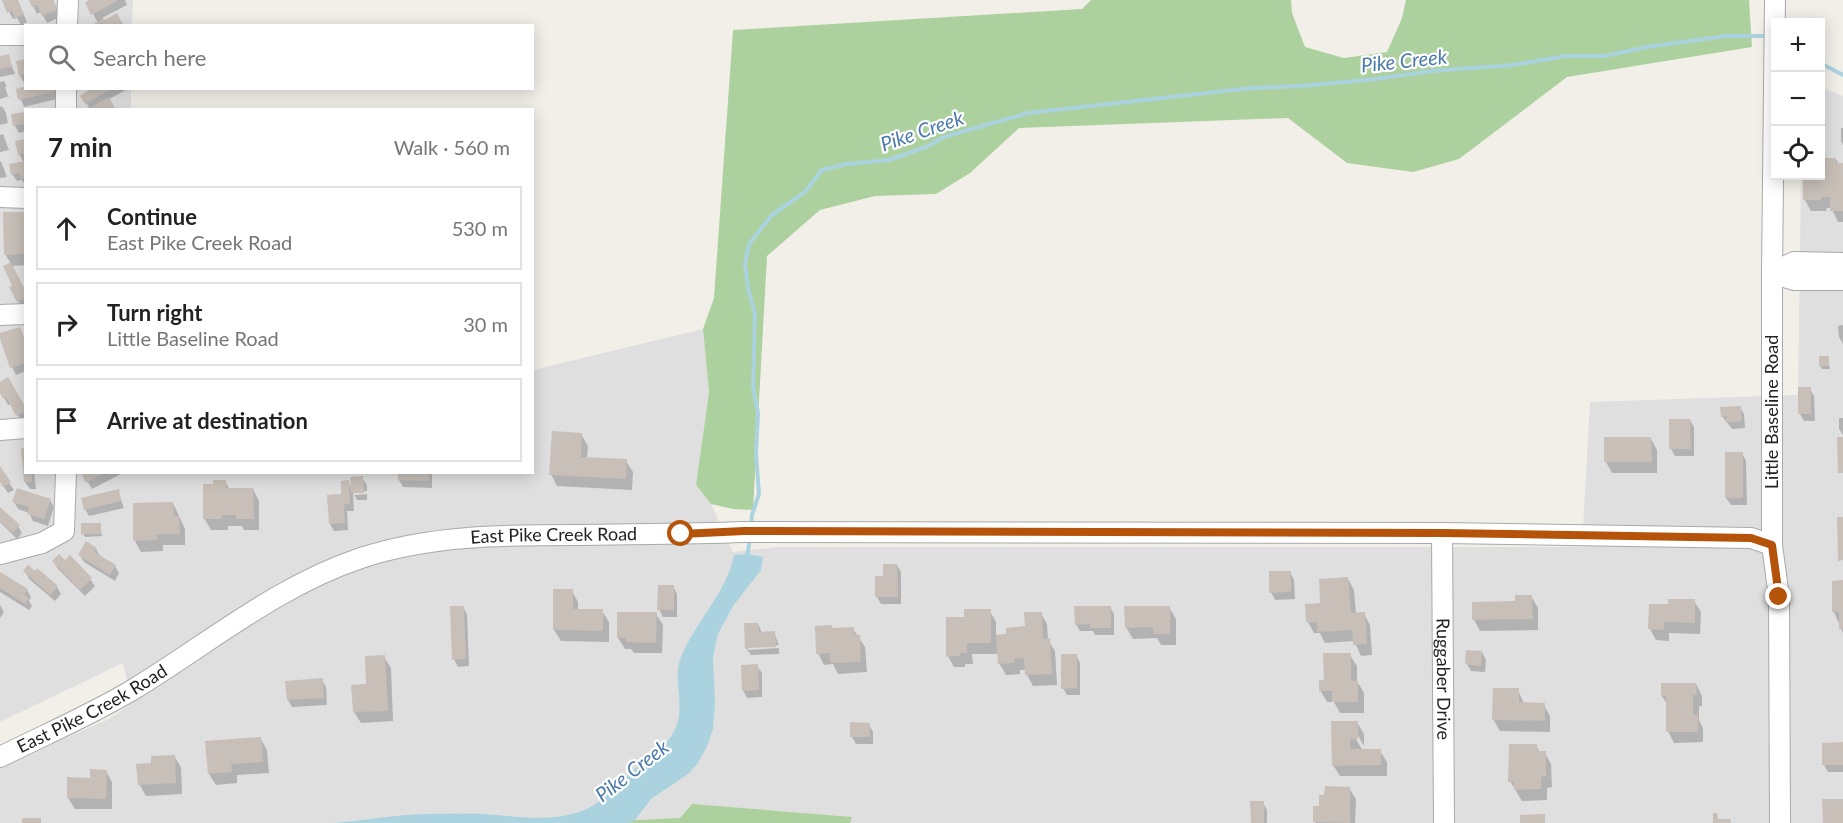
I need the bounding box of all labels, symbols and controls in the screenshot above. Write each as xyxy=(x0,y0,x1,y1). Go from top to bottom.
map controls xyxy=(1771,18,1825,180)
button: + xyxy=(1771,18,1825,72)
search box xyxy=(24,24,534,90)
icon: search xyxy=(45,41,78,74)
text: Search here xyxy=(93,44,206,71)
water label: Pike Creek xyxy=(1360,44,1449,76)
button: − xyxy=(1771,72,1825,126)
water label: Pike Creek xyxy=(877,104,967,155)
button: locate xyxy=(1771,126,1825,180)
text: 7 min xyxy=(48,131,112,163)
text: Walk · 560 m xyxy=(394,135,510,159)
text: Continue xyxy=(107,203,197,230)
icon: ahead xyxy=(50,212,83,245)
text: 530 m xyxy=(452,216,508,240)
text: East Pike Creek Road xyxy=(107,230,292,254)
text: Turn right xyxy=(107,299,202,326)
icon: right xyxy=(50,308,83,341)
text: 30 m xyxy=(463,312,508,336)
text: Little Baseline Road xyxy=(107,326,279,350)
street label: Little Baseline Road xyxy=(1760,335,1782,489)
icon: arrive xyxy=(50,404,83,437)
text: Arrive at destination xyxy=(107,407,308,434)
route start xyxy=(667,520,693,546)
street label: East Pike Creek Road xyxy=(469,522,637,548)
route end xyxy=(1765,583,1791,609)
street label: Ruggaber Drive xyxy=(1433,618,1455,740)
street label: East Pike Creek Road xyxy=(13,659,171,757)
water label: Pike Creek xyxy=(590,734,673,806)

